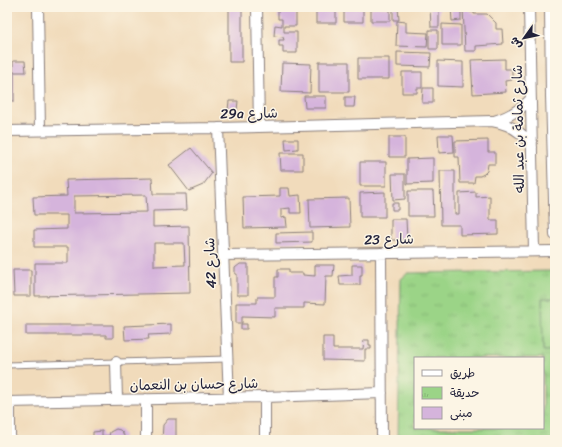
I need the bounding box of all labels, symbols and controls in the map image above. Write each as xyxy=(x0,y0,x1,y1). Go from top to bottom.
north arrow xyxy=(504,18,544,58)
text: ش xyxy=(505,33,527,53)
street label: شارع ثمامة بن عبد الله xyxy=(505,65,532,193)
street label: 29a شارع xyxy=(220,100,278,127)
street label: شارع 23 xyxy=(364,227,414,252)
street label: شارع 42 xyxy=(197,237,224,289)
legend xyxy=(414,357,544,429)
text: طريق xyxy=(450,362,475,384)
street label: شارع حسان بن النعمان xyxy=(129,371,259,398)
text: حديقة xyxy=(450,382,479,404)
text: مبنى xyxy=(450,402,473,424)

